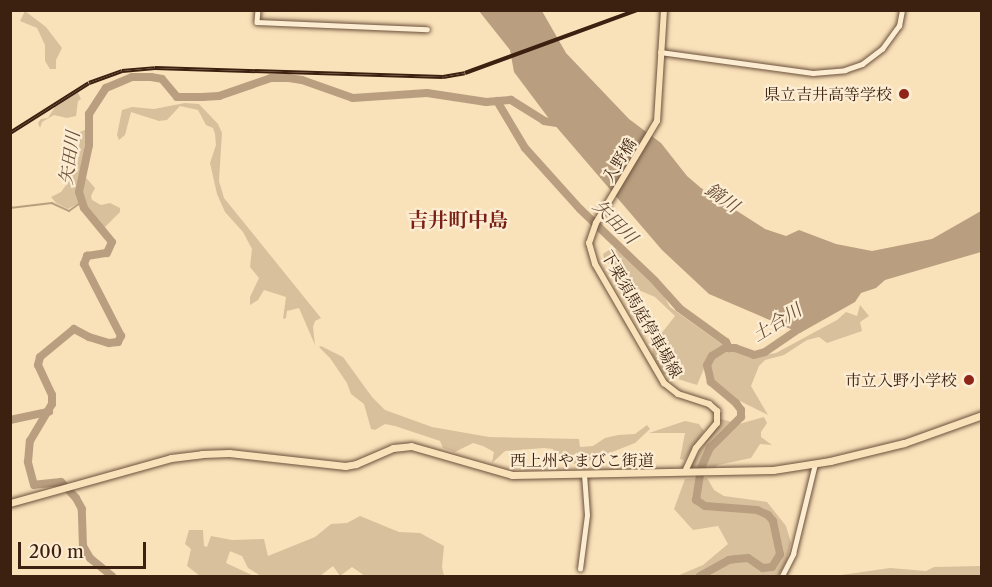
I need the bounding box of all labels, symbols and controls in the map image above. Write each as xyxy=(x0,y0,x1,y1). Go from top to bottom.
place label: 県立吉井高等学校 xyxy=(764,84,892,104)
marker: 県立吉井高等学校 xyxy=(897,87,911,101)
water label: 矢田川 xyxy=(56,130,84,186)
street label: 入野橋 xyxy=(598,135,640,185)
water label: 鏑川 xyxy=(701,179,743,217)
water label: 矢田川 xyxy=(588,195,642,249)
district label: 吉井町中島 xyxy=(408,208,508,232)
street label: 下栗須馬庭停車場線 xyxy=(598,247,686,381)
water label: 土合川 xyxy=(748,300,806,346)
place label: 市立入野小学校 xyxy=(845,370,957,390)
marker: 市立入野小学校 xyxy=(962,373,976,387)
street label: 西上州やまびこ街道 xyxy=(510,450,654,470)
scale bar xyxy=(21,530,148,568)
text: 200 m xyxy=(29,541,84,563)

